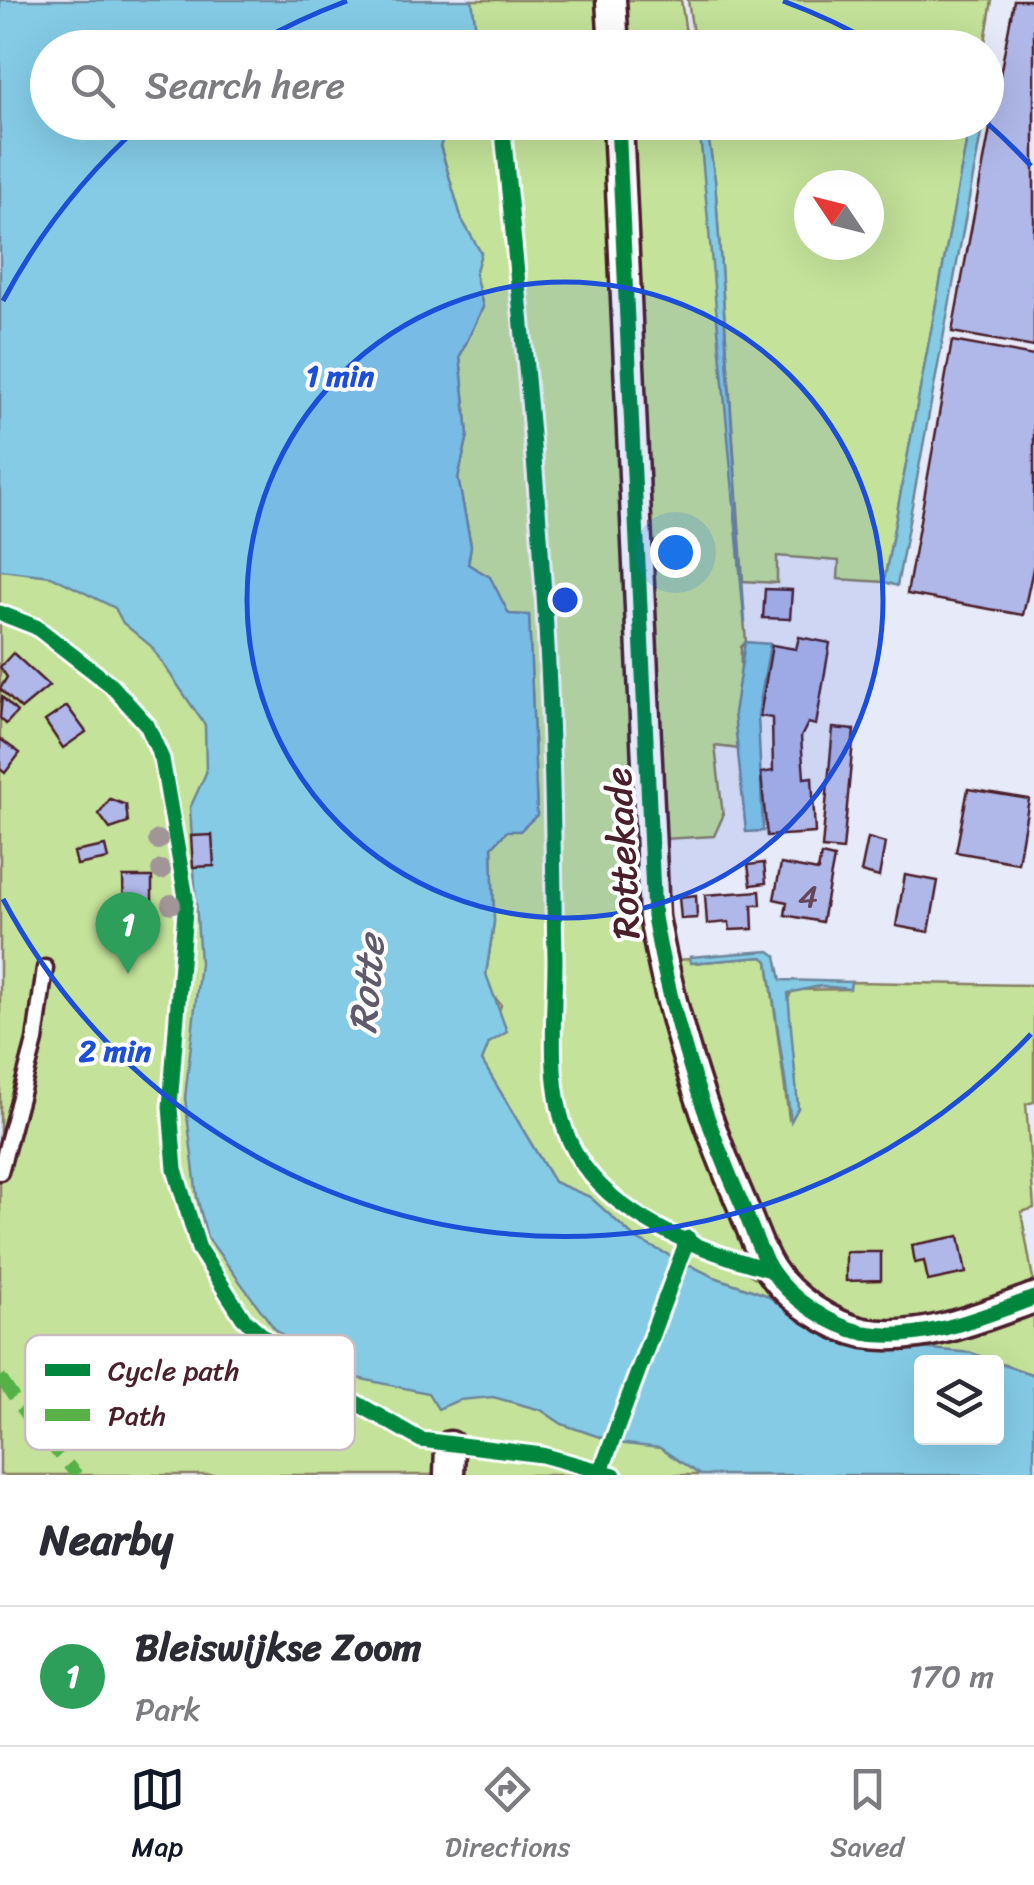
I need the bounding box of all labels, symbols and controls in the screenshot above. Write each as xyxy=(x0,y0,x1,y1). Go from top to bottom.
search box xyxy=(30,30,1004,140)
text: Search here xyxy=(145,52,345,119)
icon: search xyxy=(65,58,120,113)
north arrow xyxy=(794,170,884,260)
text: 1 min xyxy=(306,349,375,403)
your location xyxy=(650,527,701,578)
centre of rings xyxy=(547,582,583,618)
street label: Rottekade xyxy=(585,765,660,941)
house number: 4 xyxy=(798,868,818,925)
pin: 1 xyxy=(96,892,160,974)
water label: Rotte xyxy=(327,929,406,1036)
text: 2 min xyxy=(79,1024,152,1078)
legend xyxy=(25,1335,355,1450)
text: Cycle path xyxy=(108,1346,239,1395)
map controls xyxy=(914,1355,1004,1445)
button: layers xyxy=(914,1355,1004,1445)
text: Path xyxy=(108,1391,166,1440)
text: Nearby xyxy=(40,1503,173,1577)
text: Bleiswijkse Zoom xyxy=(135,1614,421,1681)
text: 1 xyxy=(66,1648,79,1705)
text: 170 m xyxy=(909,1648,994,1705)
text: Park xyxy=(135,1681,201,1738)
tab: Map xyxy=(130,1762,185,1871)
tab: Directions xyxy=(445,1762,570,1871)
tab: Saved xyxy=(830,1762,904,1871)

